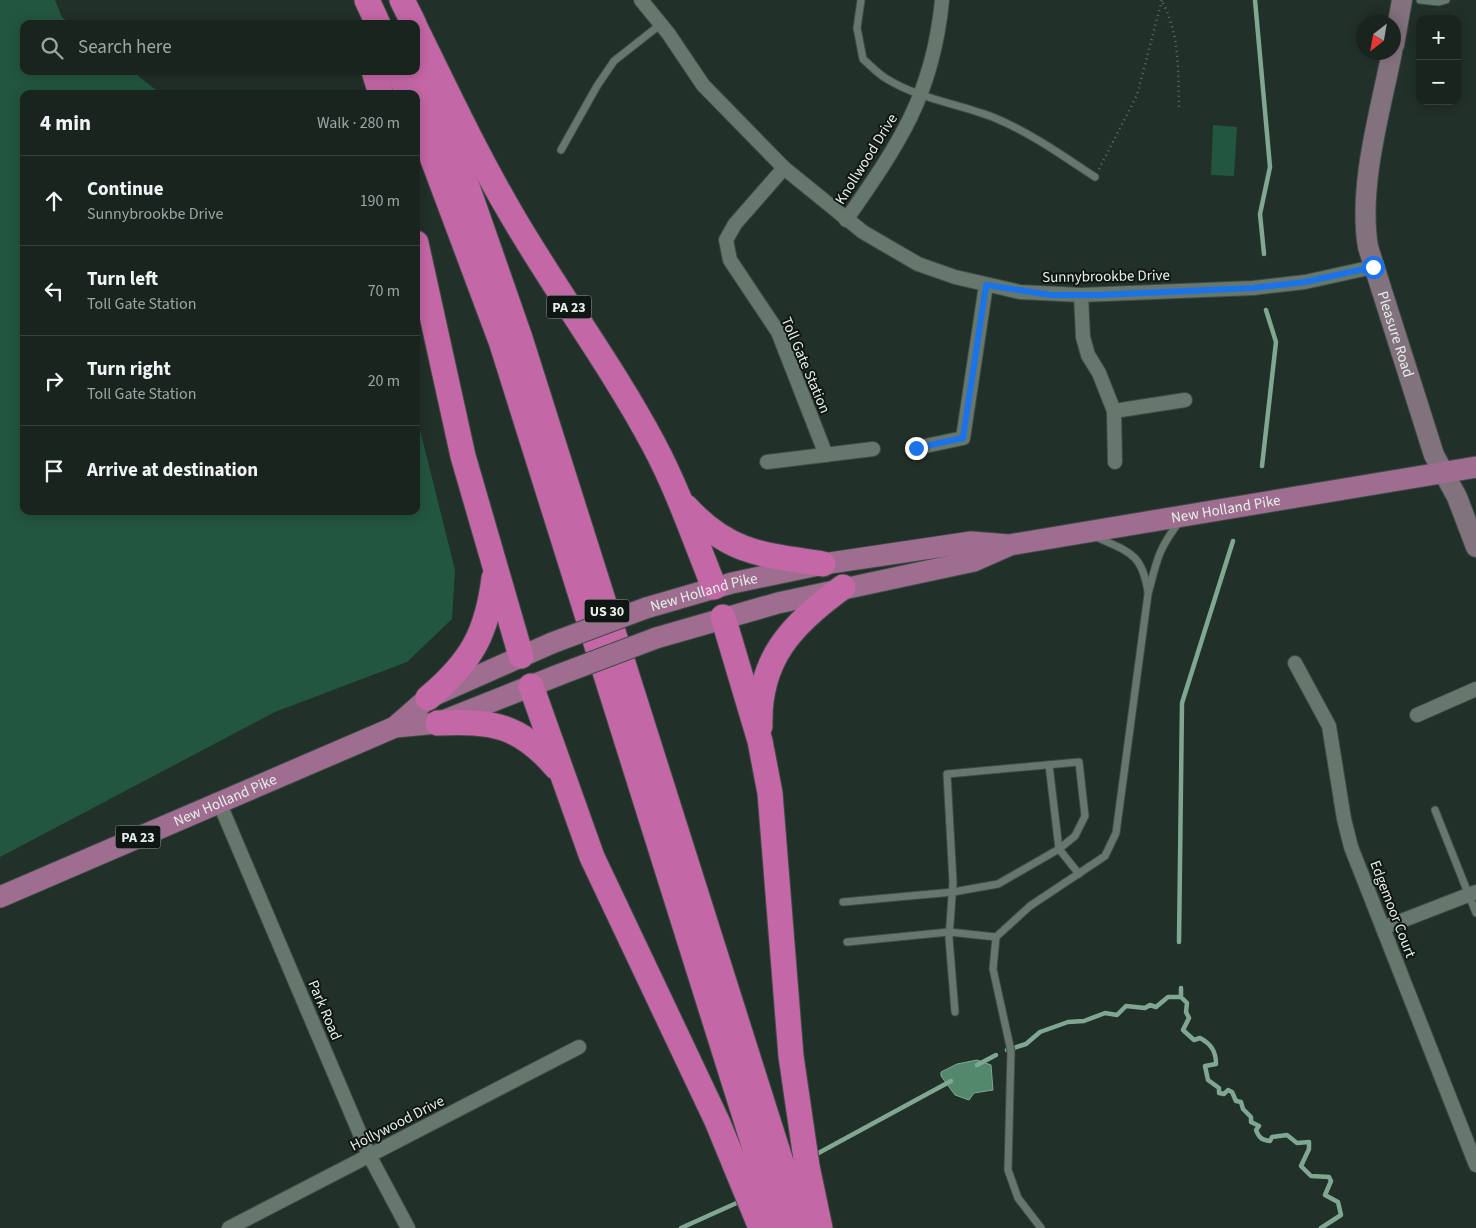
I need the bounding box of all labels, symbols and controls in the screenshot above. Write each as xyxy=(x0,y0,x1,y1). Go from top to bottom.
north arrow xyxy=(1356,15,1401,60)
map controls xyxy=(1416,15,1461,105)
button: + xyxy=(1416,15,1461,60)
search box xyxy=(20,20,420,75)
icon: search xyxy=(38,34,66,62)
text: Search here xyxy=(78,34,172,61)
button: − xyxy=(1416,60,1461,105)
text: 4 min xyxy=(40,108,91,138)
street label: Knollwood Drive xyxy=(830,110,903,209)
text: Walk · 280 m xyxy=(317,112,400,134)
text: Continue xyxy=(87,176,164,203)
icon: ahead xyxy=(40,187,68,215)
text: 190 m xyxy=(360,190,400,212)
text: Sunnybrookbe Drive xyxy=(87,203,223,225)
route start xyxy=(1362,256,1385,279)
street label: Sunnybrookbe Drive xyxy=(1042,265,1170,288)
text: Turn left xyxy=(87,266,158,293)
icon: left xyxy=(40,277,68,305)
text: 70 m xyxy=(368,280,400,302)
street label: Pleasure Road xyxy=(1372,289,1419,380)
text: Toll Gate Station xyxy=(87,293,196,315)
road number: PA 23 xyxy=(546,296,592,318)
street label: Toll Gate Station xyxy=(776,314,835,417)
text: Turn right xyxy=(87,356,171,383)
icon: right xyxy=(40,367,68,395)
text: 20 m xyxy=(368,370,400,392)
text: Toll Gate Station xyxy=(87,383,196,405)
route end xyxy=(905,437,928,460)
icon: arrive xyxy=(40,457,68,485)
text: Arrive at destination xyxy=(87,457,258,484)
street label: New Holland Pike xyxy=(1170,490,1282,529)
street label: New Holland Pike xyxy=(648,568,759,617)
road number: US 30 xyxy=(584,600,630,622)
street label: New Holland Pike xyxy=(170,769,280,832)
road number: PA 23 xyxy=(116,826,160,849)
street label: Edgemoor Court xyxy=(1364,857,1421,961)
street label: Park Road xyxy=(303,977,347,1043)
street label: Hollywood Drive xyxy=(346,1091,448,1156)

